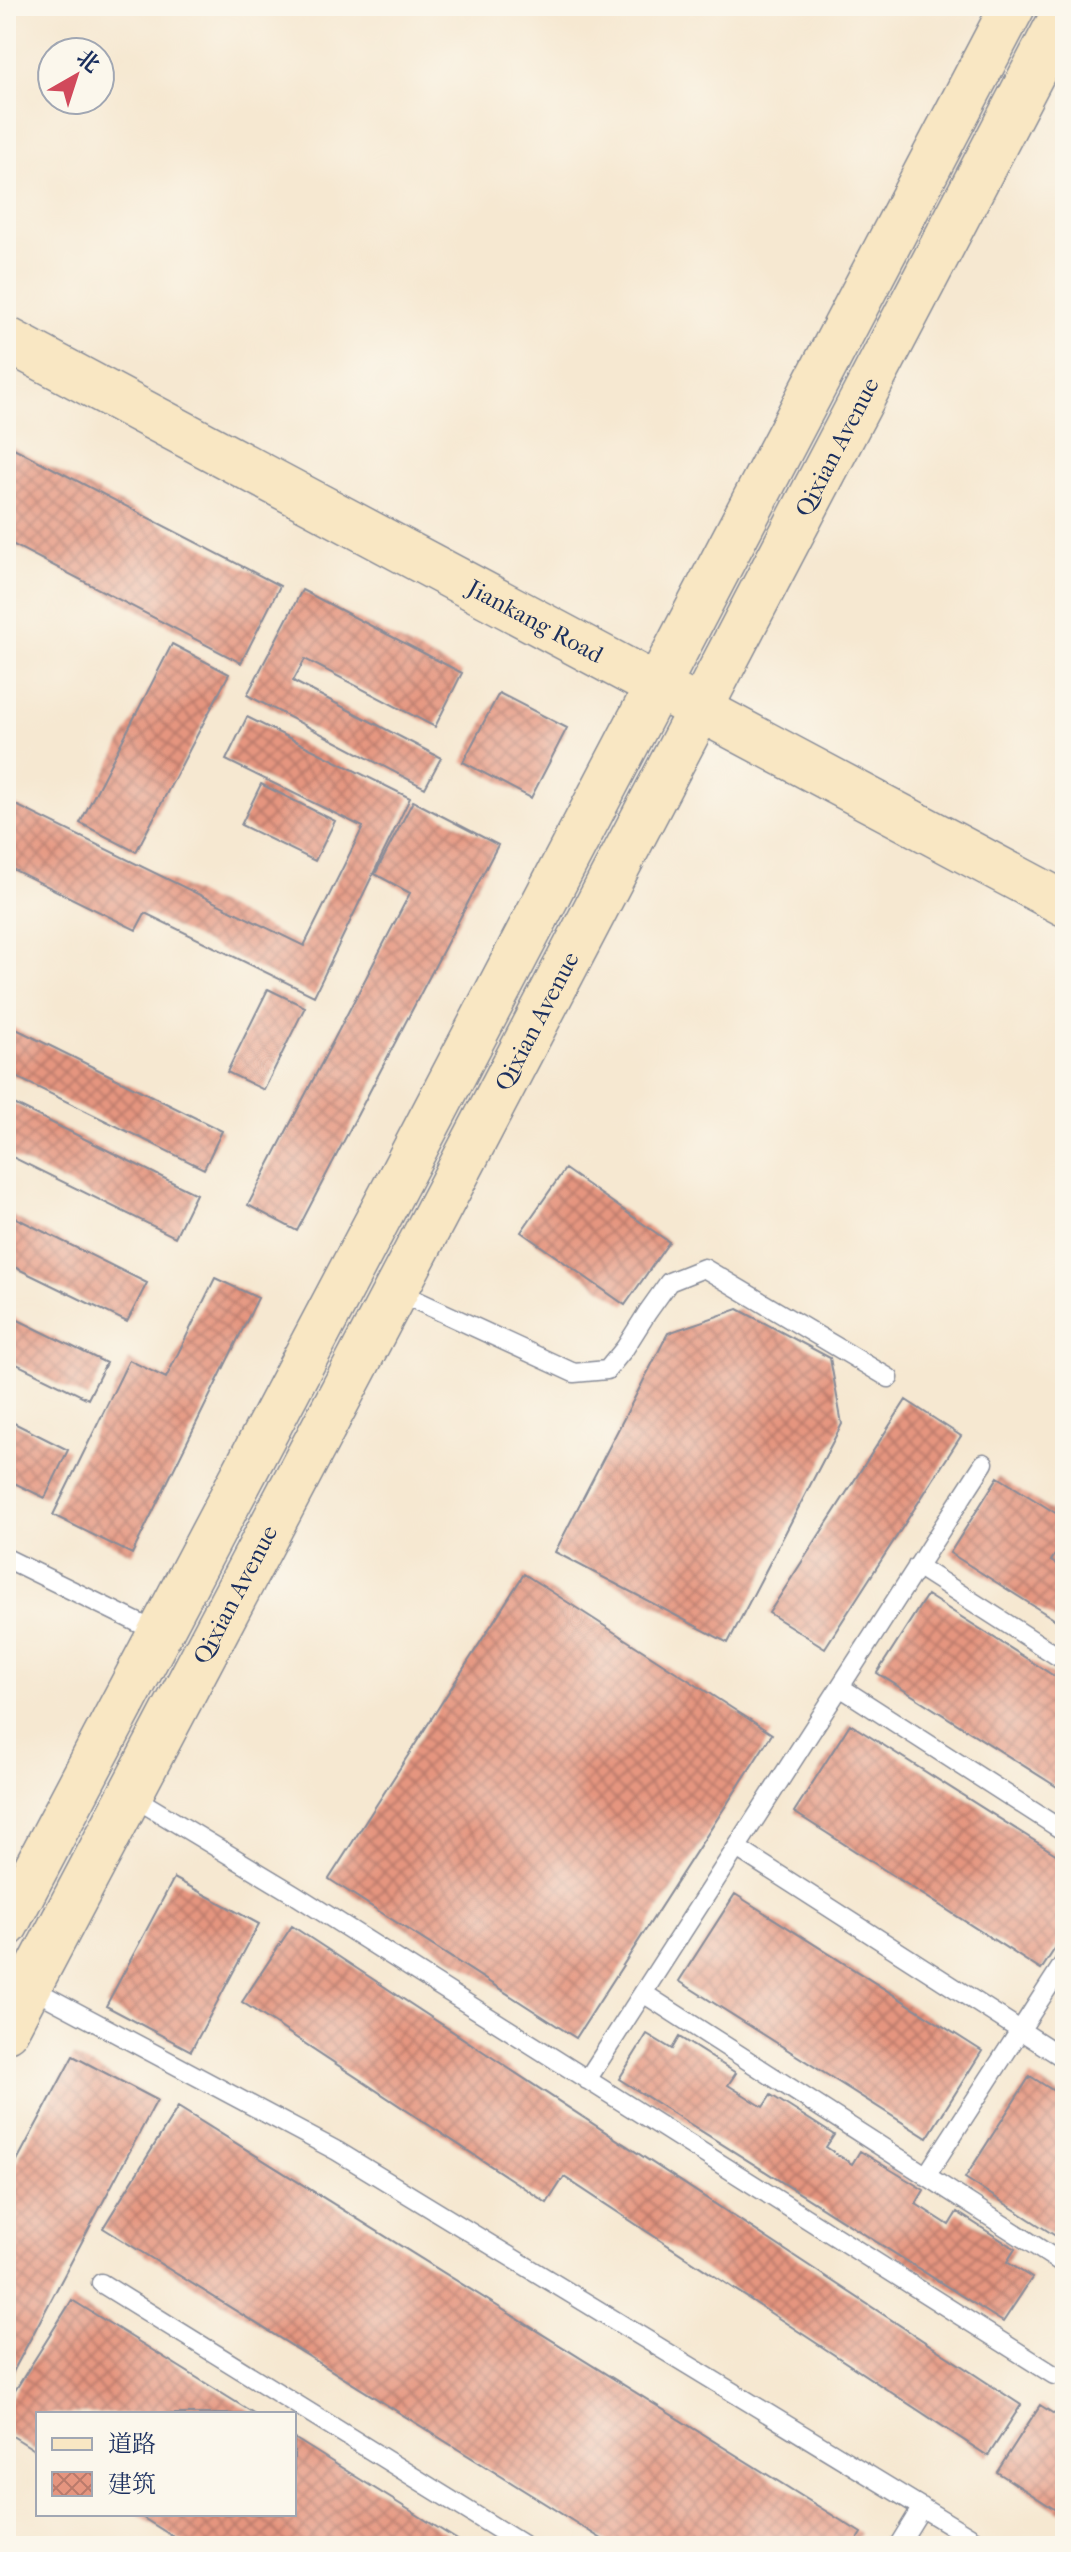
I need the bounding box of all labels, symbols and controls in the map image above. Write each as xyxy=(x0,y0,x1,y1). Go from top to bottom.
north arrow xyxy=(36,36,116,116)
text: 北 xyxy=(71,44,105,78)
street label: Qixian Avenue xyxy=(789,373,885,521)
street label: Jiankang Road xyxy=(461,573,609,669)
street label: Qixian Avenue xyxy=(489,947,585,1095)
street label: Qixian Avenue xyxy=(187,1520,283,1669)
legend xyxy=(36,2412,296,2516)
text: 道路 xyxy=(108,2430,156,2458)
text: 建筑 xyxy=(108,2470,156,2498)

